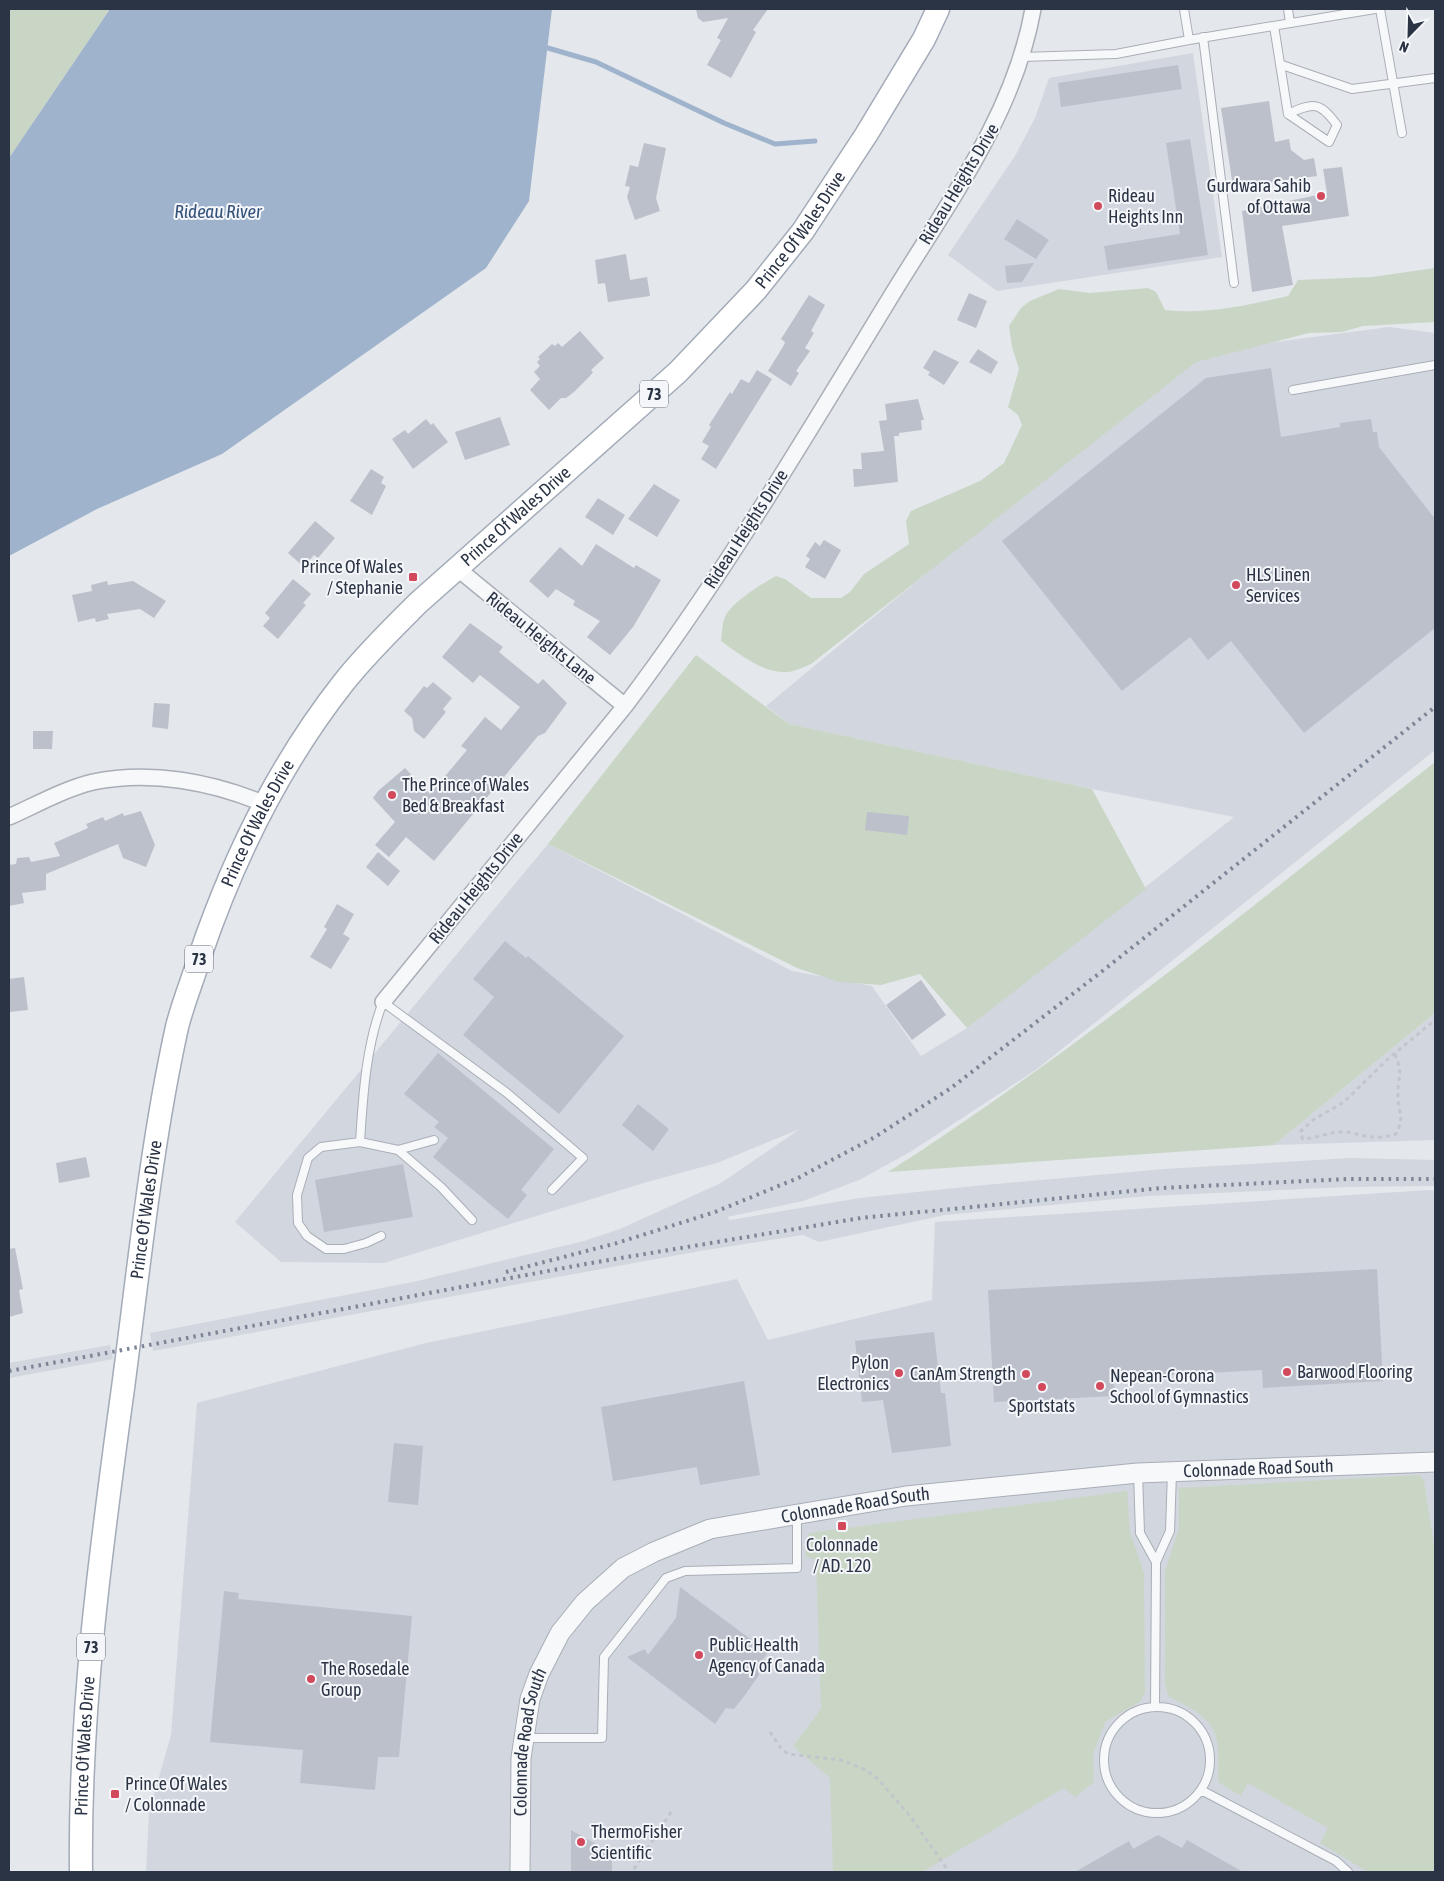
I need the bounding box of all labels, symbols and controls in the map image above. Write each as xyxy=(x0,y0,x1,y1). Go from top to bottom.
north arrow xyxy=(1384,10,1434,60)
text: N xyxy=(1397,38,1411,56)
street label: Rideau Heights Drive xyxy=(914,119,1003,248)
street label: Prince Of Wales Drive xyxy=(750,167,849,292)
place label: Gurdwara Sahib of Ottawa xyxy=(1207,175,1311,217)
place label: Rideau Heights Inn xyxy=(1108,185,1183,227)
marker: Gurdwara Sahib of Ottawa xyxy=(1315,190,1327,202)
water label: Rideau River xyxy=(174,200,263,222)
marker: Rideau Heights Inn xyxy=(1092,200,1104,212)
road number: 73 xyxy=(640,380,668,408)
street label: Prince Of Wales Drive xyxy=(456,462,575,570)
street label: Rideau Heights Drive xyxy=(699,465,792,592)
place label: Prince Of Wales / Stephanie xyxy=(301,556,403,598)
place label: HLS Linen Services xyxy=(1246,564,1310,606)
marker: Prince Of Wales / Stephanie xyxy=(407,571,419,583)
marker: HLS Linen Services xyxy=(1230,579,1242,591)
street label: Rideau Heights Lane xyxy=(482,587,600,688)
street label: Prince Of Wales Drive xyxy=(216,755,298,890)
place label: The Prince of Wales Bed & Breakfast xyxy=(402,774,529,816)
marker: The Prince of Wales Bed & Breakfast xyxy=(386,789,398,801)
street label: Rideau Heights Drive xyxy=(424,828,527,948)
road number: 73 xyxy=(185,946,213,972)
street label: Prince Of Wales Drive xyxy=(126,1139,166,1280)
place label: Pylon Electronics xyxy=(817,1352,889,1394)
place label: Barwood Flooring xyxy=(1297,1361,1413,1382)
place label: CanAm Strength xyxy=(910,1363,1016,1384)
place label: Nepean-Corona School of Gymnastics xyxy=(1110,1365,1249,1407)
marker: Barwood Flooring xyxy=(1281,1366,1293,1378)
marker: Pylon Electronics xyxy=(893,1367,905,1379)
marker: CanAm Strength xyxy=(1020,1368,1032,1380)
marker: Nepean-Corona School of Gymnastics xyxy=(1094,1380,1106,1392)
marker: Sportstats xyxy=(1036,1381,1048,1393)
place label: Sportstats xyxy=(1009,1395,1075,1416)
street label: Colonnade Road South xyxy=(1183,1455,1334,1481)
street label: Colonnade Road South xyxy=(780,1483,931,1527)
marker: Colonnade / AD. 120 xyxy=(836,1520,848,1532)
place label: Colonnade / AD. 120 xyxy=(806,1534,878,1576)
road number: 73 xyxy=(77,1634,105,1660)
place label: Public Health Agency of Canada xyxy=(709,1634,825,1676)
marker: Public Health Agency of Canada xyxy=(693,1649,705,1661)
place label: The Rosedale Group xyxy=(321,1658,409,1700)
street label: Colonnade Road South xyxy=(509,1664,551,1816)
marker: The Rosedale Group xyxy=(305,1673,317,1685)
street label: Prince Of Wales Drive xyxy=(70,1675,99,1816)
place label: Prince Of Wales / Colonnade xyxy=(125,1773,227,1815)
marker: Prince Of Wales / Colonnade xyxy=(109,1788,121,1800)
place label: ThermoFisher Scientific xyxy=(591,1821,683,1863)
marker: ThermoFisher Scientific xyxy=(575,1836,587,1848)

